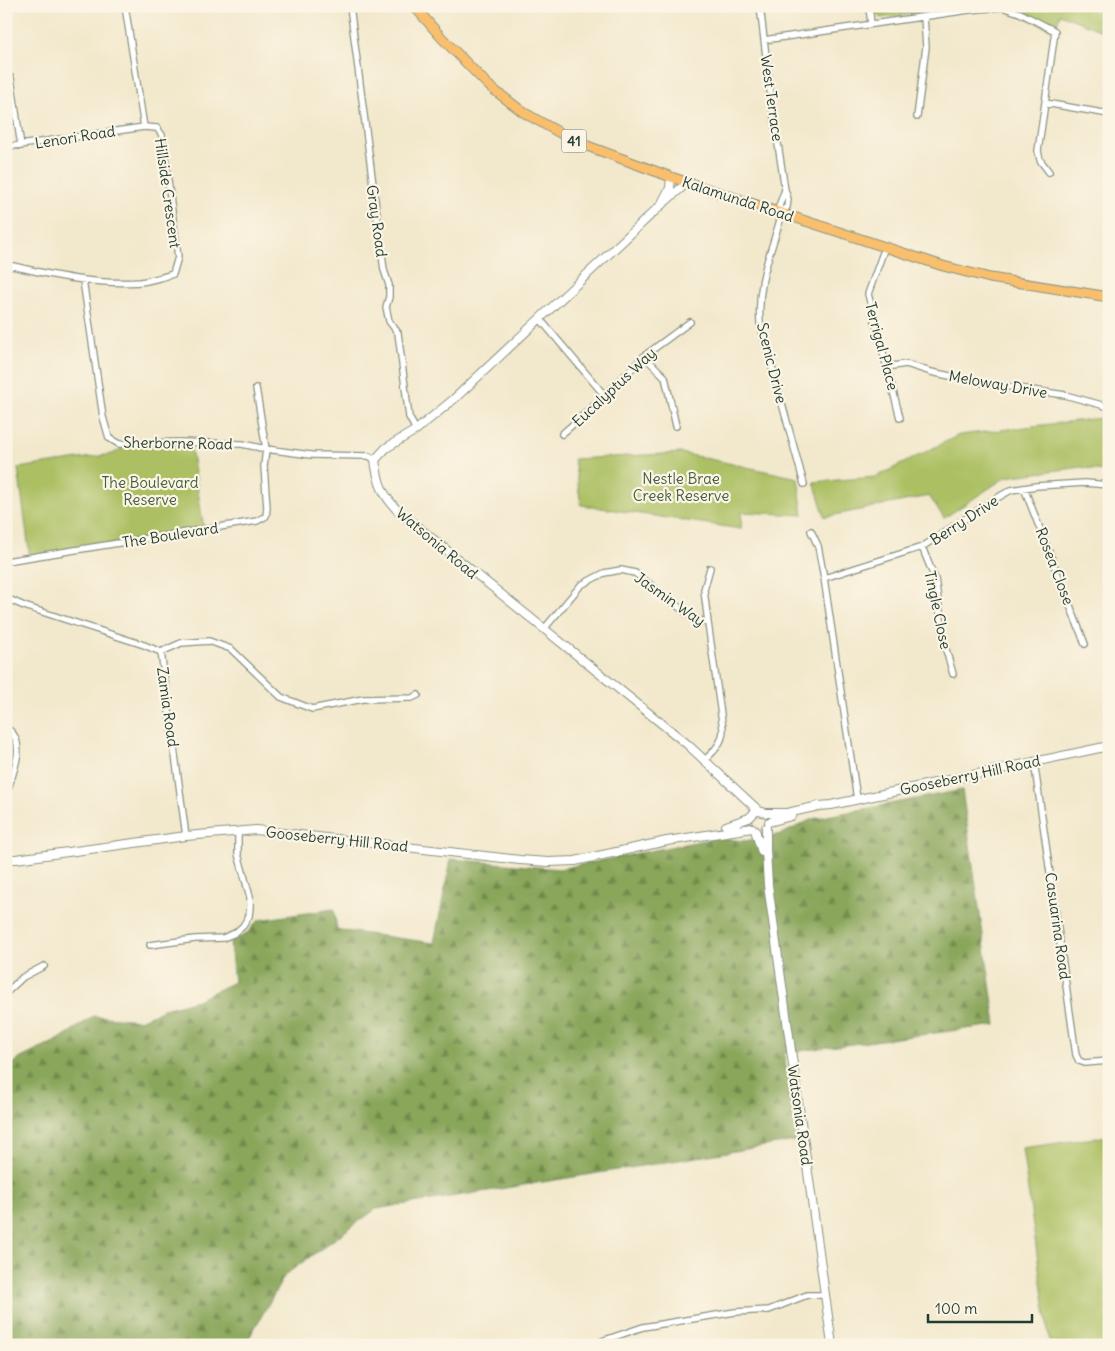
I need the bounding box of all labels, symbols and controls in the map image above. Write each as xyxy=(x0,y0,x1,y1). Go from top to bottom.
street label: West Terrace xyxy=(757,53,787,143)
street label: Lenori Road xyxy=(33,121,117,153)
road number: 41 xyxy=(562,130,586,152)
street label: Hillside Crescent xyxy=(151,137,185,249)
street label: Kalamunda Road xyxy=(680,172,796,226)
street label: Gray Road xyxy=(363,184,391,258)
street label: Terrigal Place xyxy=(861,300,903,392)
street label: Scenic Drive xyxy=(753,321,791,405)
street label: Eucalyptus Way xyxy=(568,343,660,431)
street label: Meloway Drive xyxy=(947,366,1049,402)
street label: Sherborne Road xyxy=(123,433,233,453)
park label: Nestle Brae Creek Reserve xyxy=(633,469,729,505)
park label: The Boulevard Reserve xyxy=(101,473,199,509)
street label: Berry Drive xyxy=(926,491,1002,549)
street label: Watsonia Road xyxy=(392,503,482,583)
street label: The Boulevard xyxy=(121,518,220,552)
street label: Rosea Close xyxy=(1032,525,1078,607)
street label: Jasmin Way xyxy=(631,568,709,630)
street label: Tingle Close xyxy=(920,569,956,651)
street label: Zamia Road xyxy=(153,666,183,748)
street label: Gooseberry Hill Road xyxy=(898,751,1042,799)
street label: Gooseberry Hill Road xyxy=(265,822,409,856)
street label: Casuarina Road xyxy=(1041,871,1075,981)
street label: Watsonia Road xyxy=(784,1063,816,1167)
scale bar xyxy=(928,1291,1031,1323)
text: 100 m xyxy=(935,1299,977,1318)

